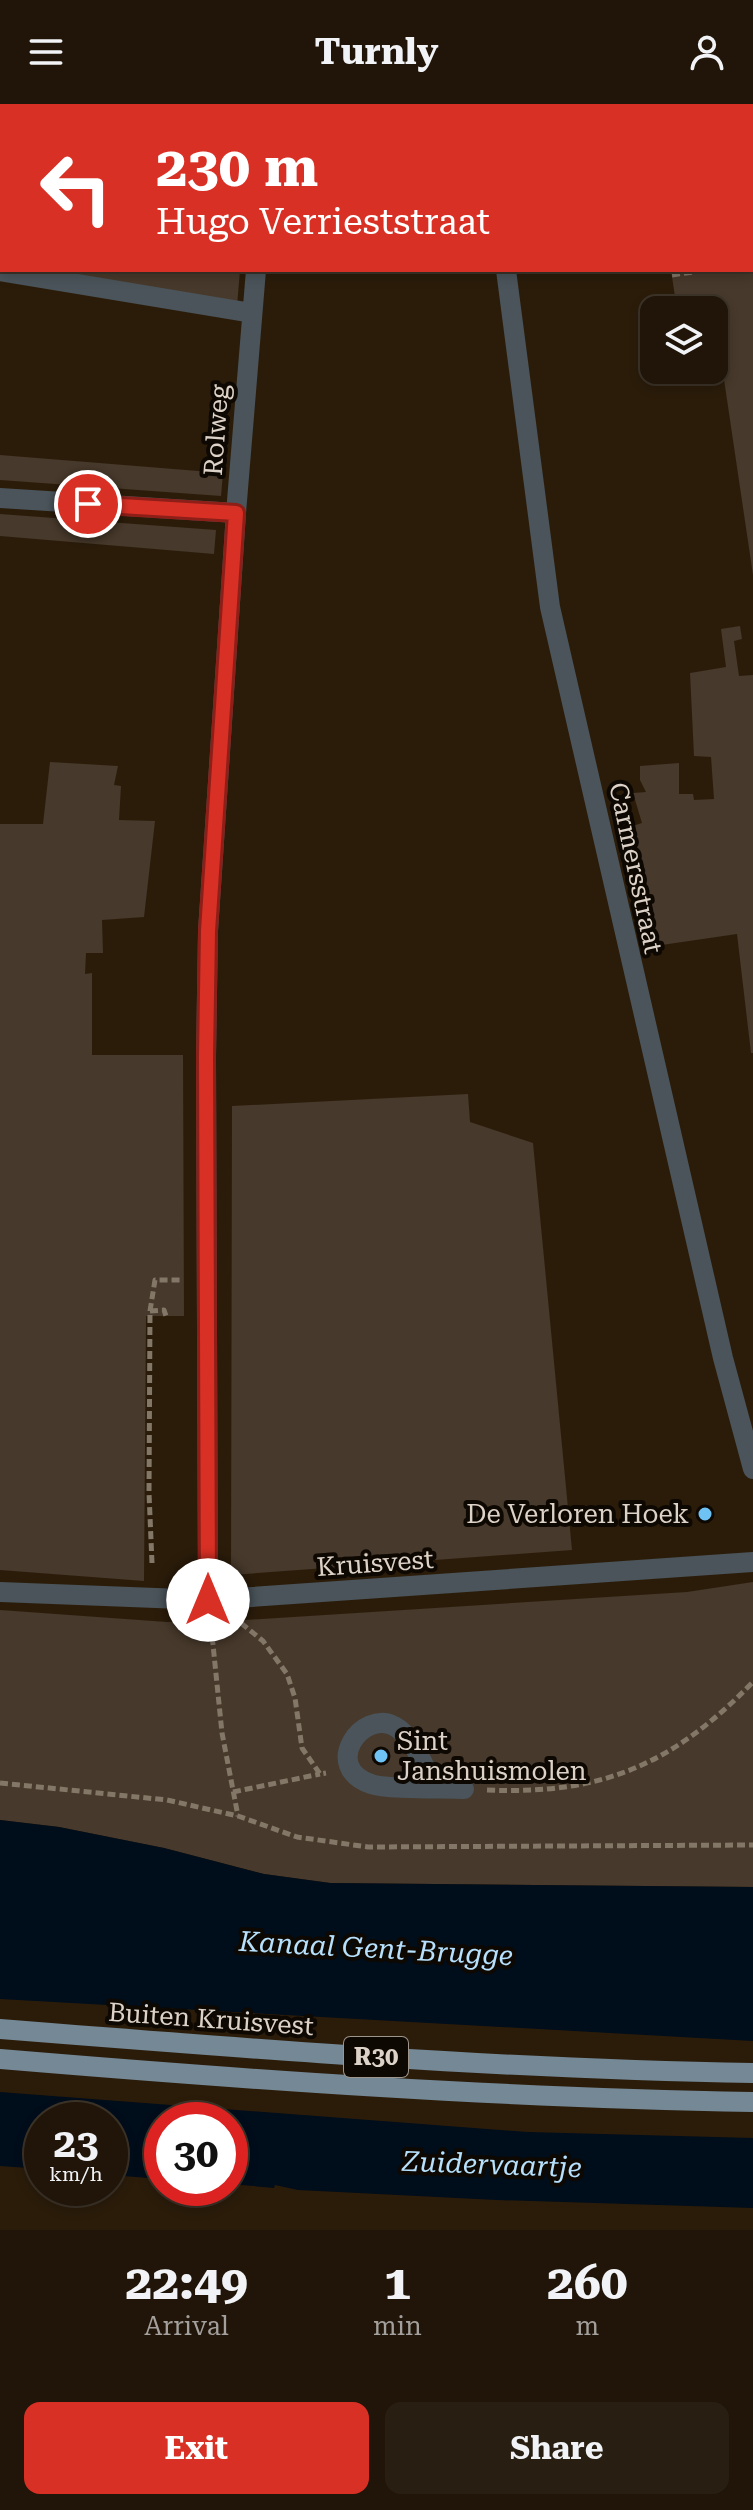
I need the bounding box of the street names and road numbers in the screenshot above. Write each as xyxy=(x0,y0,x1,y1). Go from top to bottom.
street label: Rolweg xyxy=(198,383,234,477)
street label: Carmersstraat xyxy=(603,780,669,957)
street label: Kruisvest xyxy=(315,1544,435,1582)
street label: Buiten Kruisvest xyxy=(107,1997,315,2041)
road number: R30 xyxy=(344,2037,408,2077)

